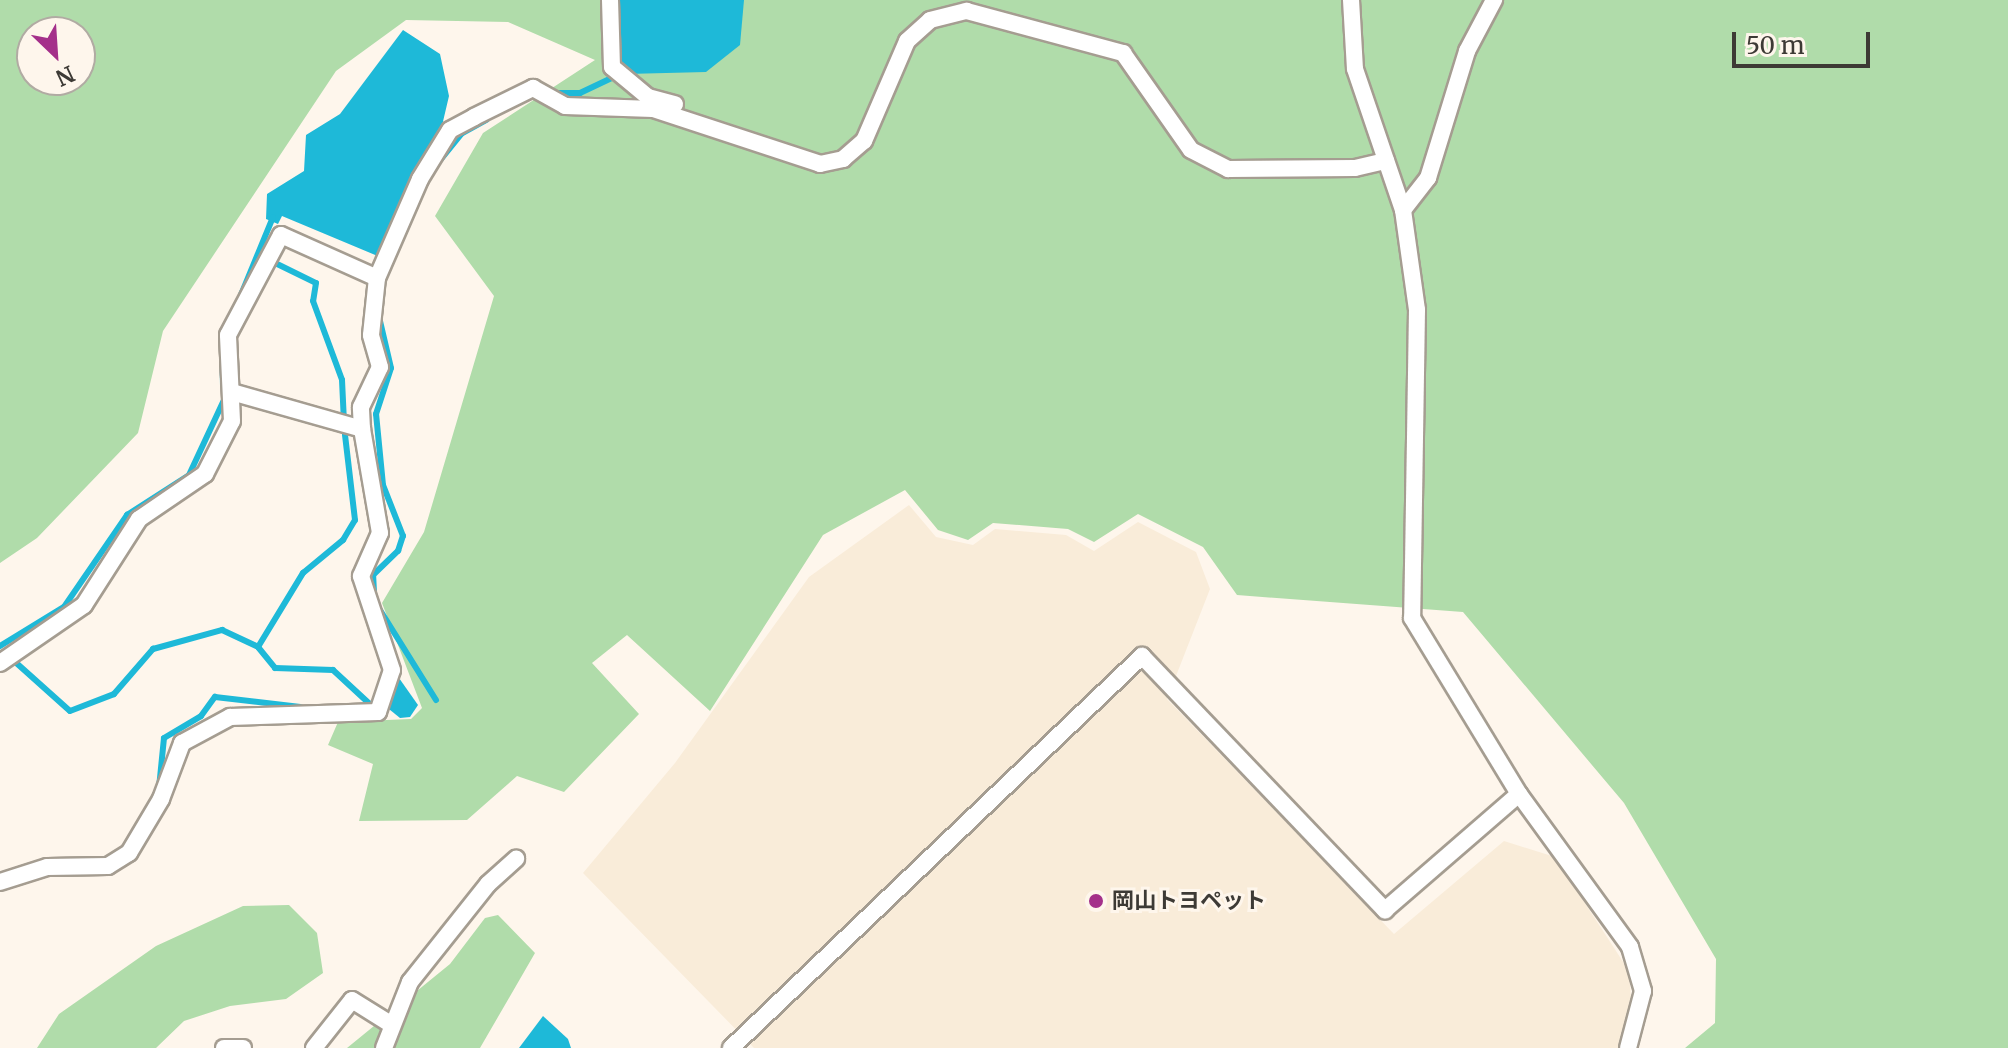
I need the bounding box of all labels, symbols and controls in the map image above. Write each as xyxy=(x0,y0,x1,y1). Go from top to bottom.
north arrow xyxy=(16,16,96,96)
scale bar xyxy=(1736,16,1874,66)
text: 50 m xyxy=(1746,30,1805,61)
text: N xyxy=(52,60,79,92)
place label: 岡山トヨペット xyxy=(1112,888,1266,914)
marker: 岡山トヨペット xyxy=(1087,892,1105,910)

